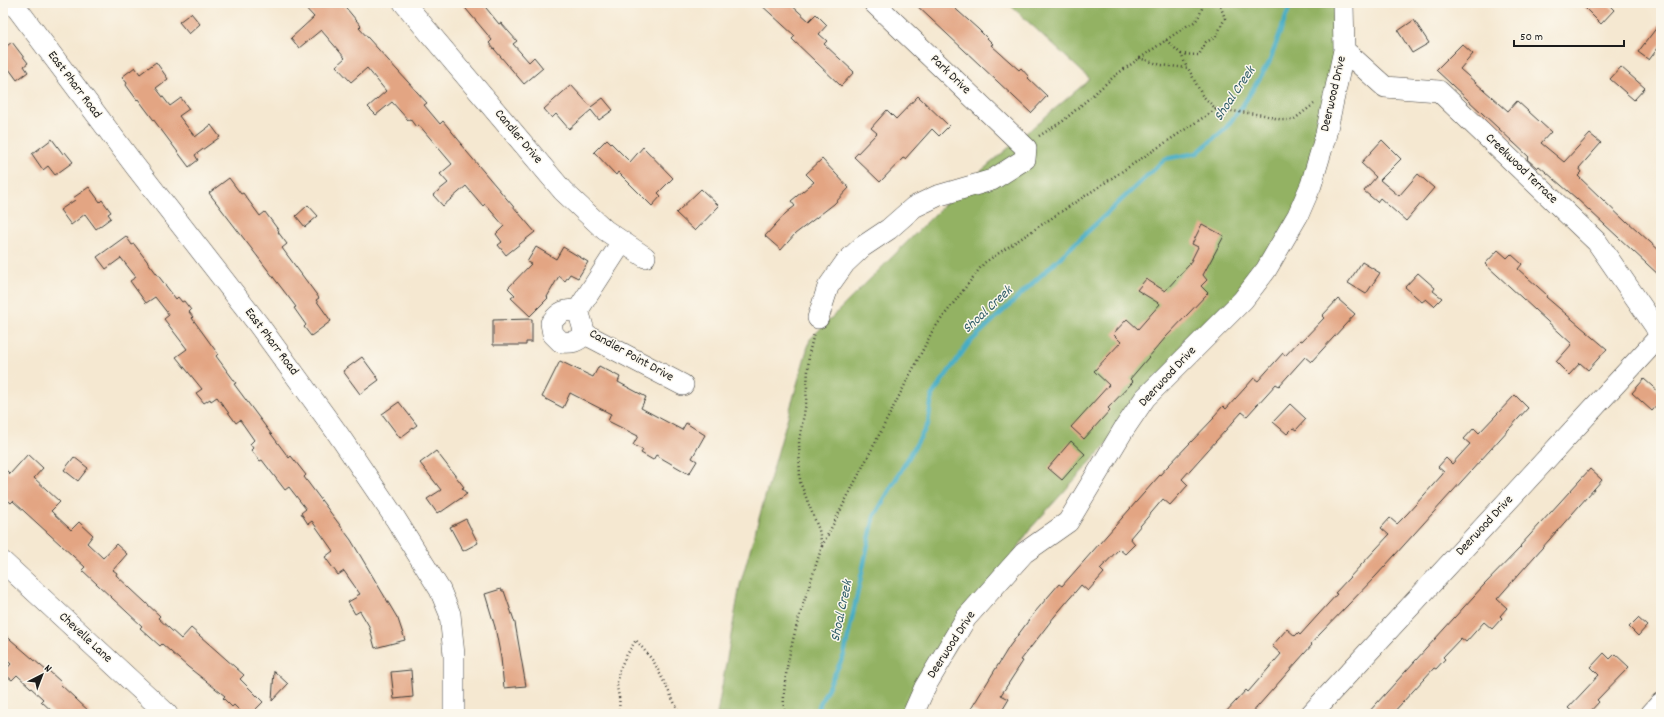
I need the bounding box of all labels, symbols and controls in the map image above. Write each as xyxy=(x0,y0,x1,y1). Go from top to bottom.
scale bar xyxy=(1514,22,1624,48)
text: 50 m xyxy=(1520,29,1543,46)
street label: East Pharr Road xyxy=(42,47,106,123)
street label: Park Drive xyxy=(925,51,975,99)
street label: Deerwood Drive xyxy=(1316,54,1352,134)
water label: Shoal Creek xyxy=(1209,62,1261,125)
street label: Candler Drive xyxy=(489,106,547,169)
street label: Creekwood Terrace xyxy=(1480,129,1562,209)
water label: Shoal Creek xyxy=(958,281,1018,338)
street label: East Pharr Road xyxy=(239,304,303,380)
street label: Candler Point Drive xyxy=(585,325,677,387)
street label: Deerwood Drive xyxy=(1135,342,1201,412)
street label: Deerwood Drive xyxy=(1452,491,1518,561)
water label: Shoal Creek xyxy=(826,577,858,643)
street label: Deerwood Drive xyxy=(923,607,981,682)
street label: Chevelle Lane xyxy=(54,608,116,668)
north arrow xyxy=(22,655,62,695)
text: N xyxy=(40,661,55,677)

